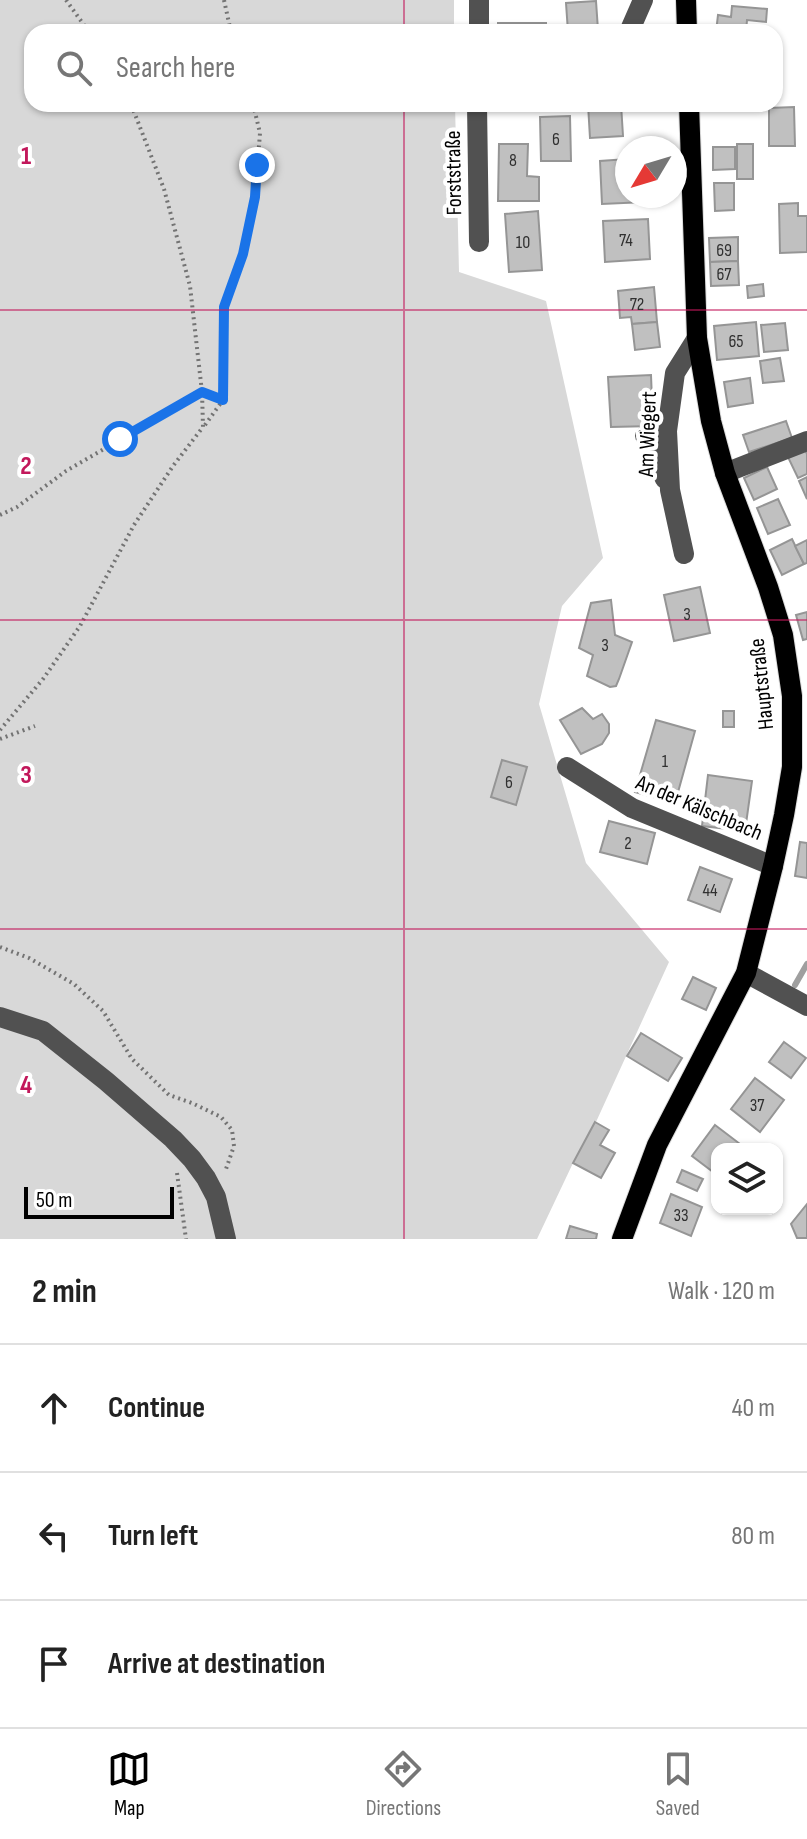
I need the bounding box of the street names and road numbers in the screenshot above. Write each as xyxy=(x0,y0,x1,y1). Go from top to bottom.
street label: Forststraße xyxy=(440,130,468,216)
street label: Am Wiegert xyxy=(633,391,663,478)
street label: Hauptstraße xyxy=(744,637,780,731)
street label: An der Kälschbach xyxy=(631,769,766,847)

